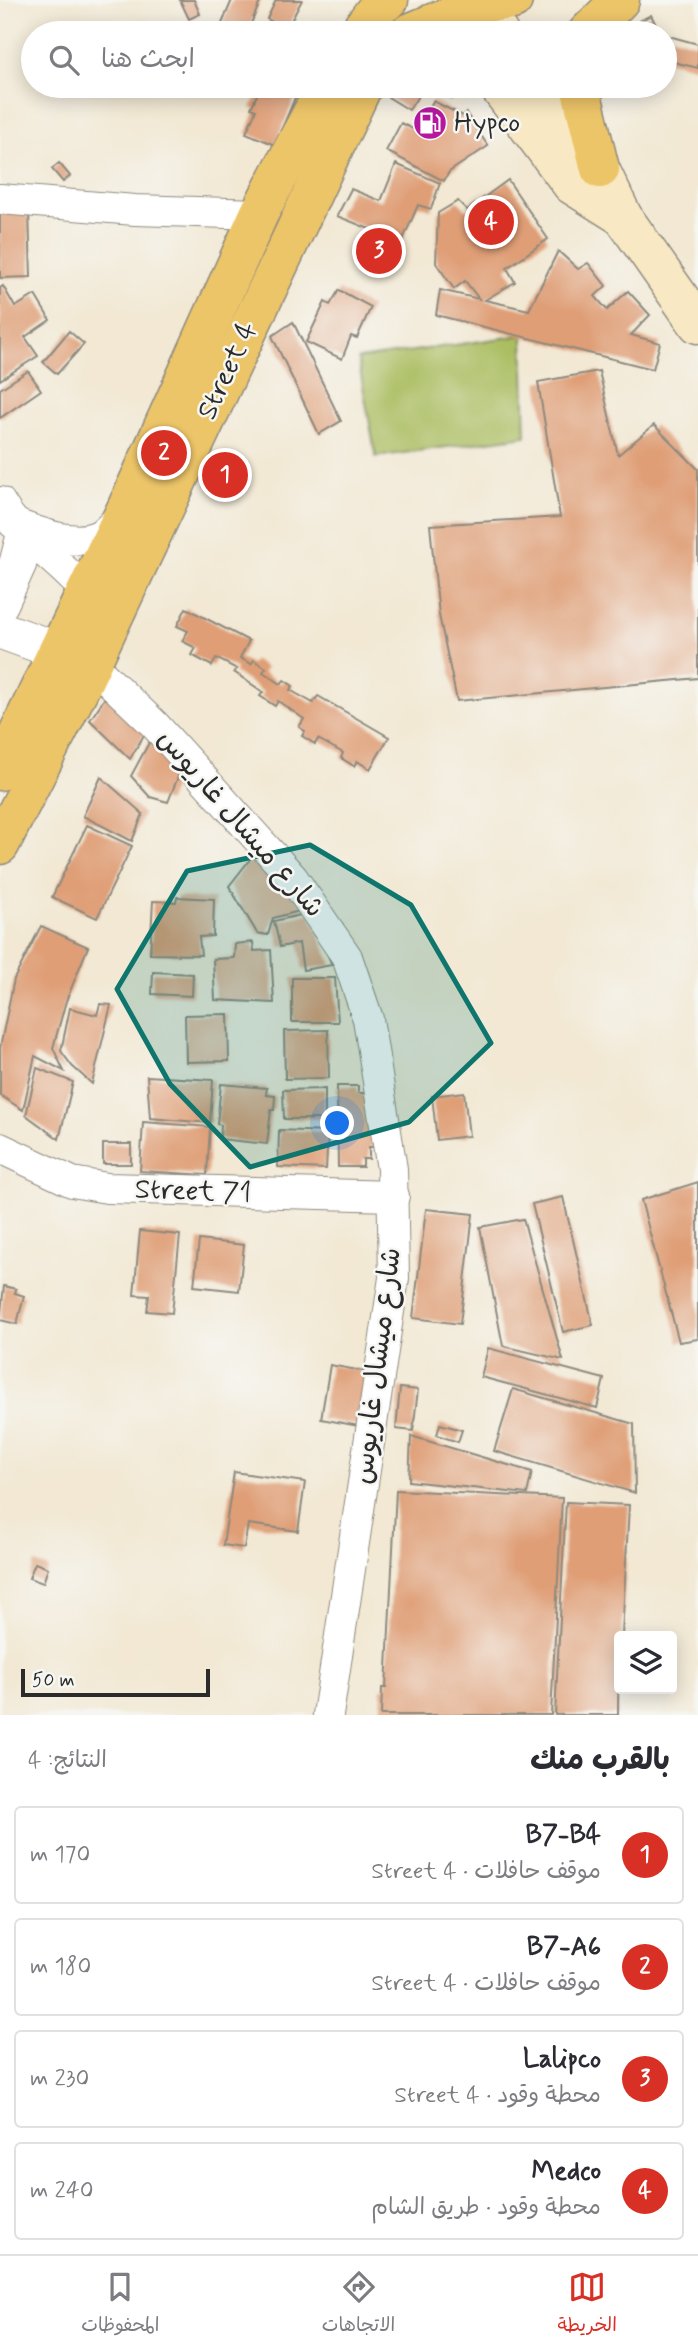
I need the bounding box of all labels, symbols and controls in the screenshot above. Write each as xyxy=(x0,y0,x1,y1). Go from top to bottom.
search box xyxy=(21,21,677,98)
icon: search xyxy=(45,41,83,79)
text: ابحث هنا xyxy=(101,43,195,77)
fuel station icon: Hypco xyxy=(411,104,449,142)
place label: Hypco xyxy=(454,105,520,142)
pin: 4 xyxy=(468,196,514,248)
pin: 3 xyxy=(356,225,402,277)
street label: Street 4 xyxy=(189,316,267,426)
pin: 2 xyxy=(141,427,187,479)
pin: 1 xyxy=(202,449,248,501)
street label: شارع ميشال غاريوس xyxy=(148,722,332,926)
your location xyxy=(320,1106,354,1140)
street label: Street 71 xyxy=(134,1171,252,1213)
street label: شارع ميشال غاريوس xyxy=(345,1246,411,1486)
map controls xyxy=(614,1631,677,1694)
button: layers xyxy=(614,1631,677,1694)
scale bar xyxy=(21,1666,210,1698)
text: 50 m xyxy=(32,1668,75,1693)
text: بالقرب منك xyxy=(530,1741,670,1780)
text: النتائج: 4 xyxy=(28,1746,107,1776)
text: B7-B4 xyxy=(526,1819,601,1853)
text: 170 m xyxy=(30,1840,90,1870)
text: 1 xyxy=(640,1840,650,1870)
text: موقف حافلات · Street 4 xyxy=(371,1857,601,1887)
text: B7-A6 xyxy=(527,1931,601,1965)
text: 180 m xyxy=(30,1952,91,1982)
text: 2 xyxy=(639,1952,651,1982)
text: موقف حافلات · Street 4 xyxy=(371,1969,601,1999)
text: Lalipco xyxy=(523,2043,601,2077)
text: 230 m xyxy=(30,2064,89,2094)
text: 3 xyxy=(640,2064,650,2094)
text: محطة وقود · Street 4 xyxy=(394,2081,601,2111)
text: Medco xyxy=(532,2155,601,2189)
text: 240 m xyxy=(30,2176,94,2206)
text: 4 xyxy=(638,2176,652,2206)
text: محطة وقود · طريق الشام xyxy=(371,2193,601,2223)
tab: المحفوظات xyxy=(81,2268,159,2341)
tab: الاتجاهات xyxy=(322,2268,395,2341)
tab: الخريطة xyxy=(558,2268,617,2341)

